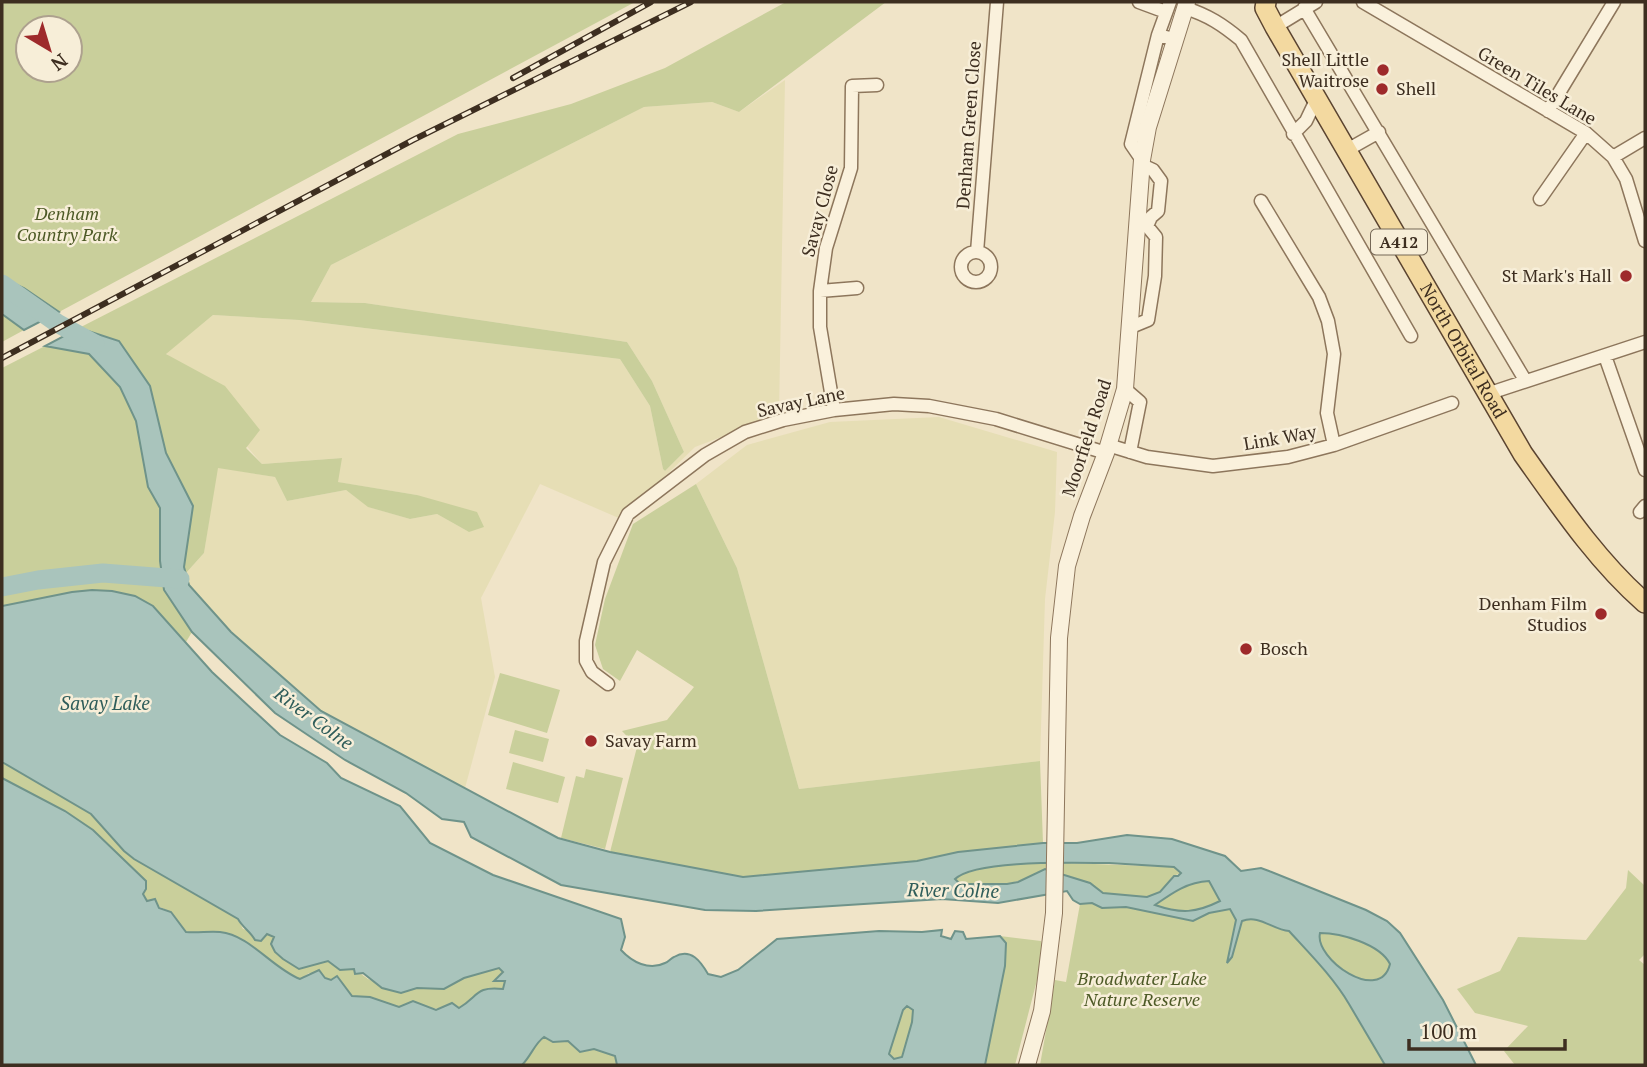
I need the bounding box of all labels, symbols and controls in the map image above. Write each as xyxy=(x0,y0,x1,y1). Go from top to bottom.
north arrow xyxy=(14,14,84,84)
street label: Denham Green Close xyxy=(950,40,986,210)
street label: Green Tiles Lane xyxy=(1474,40,1601,130)
place label: Shell Little Waitrose xyxy=(1281,47,1369,92)
text: N xyxy=(46,49,73,77)
marker: Shell Little Waitrose xyxy=(1375,62,1391,78)
place label: Shell xyxy=(1396,76,1436,100)
marker: Shell xyxy=(1374,81,1390,97)
street label: Savay Close xyxy=(795,162,843,259)
park label: Denham Country Park xyxy=(16,201,118,246)
road number: A412 xyxy=(1371,230,1427,254)
place label: St Mark's Hall xyxy=(1502,263,1612,287)
marker: St Mark's Hall xyxy=(1618,268,1634,284)
street label: North Orbital Road xyxy=(1415,278,1513,422)
street label: Moorfield Road xyxy=(1056,376,1116,500)
street label: Savay Lane xyxy=(755,380,847,422)
street label: Link Way xyxy=(1242,419,1319,455)
place label: Denham Film Studios xyxy=(1479,591,1587,636)
marker: Denham Film Studios xyxy=(1593,606,1609,622)
place label: Bosch xyxy=(1260,636,1308,660)
marker: Bosch xyxy=(1238,641,1254,657)
water label: River Colne xyxy=(269,680,359,755)
water label: Savay Lake xyxy=(60,690,150,715)
place label: Savay Farm xyxy=(605,728,697,752)
marker: Savay Farm xyxy=(583,733,599,749)
water label: River Colne xyxy=(906,876,999,903)
park label: Broadwater Lake Nature Reserve xyxy=(1076,966,1207,1011)
scale bar xyxy=(1409,1007,1565,1052)
text: 100 m xyxy=(1420,1017,1477,1045)

